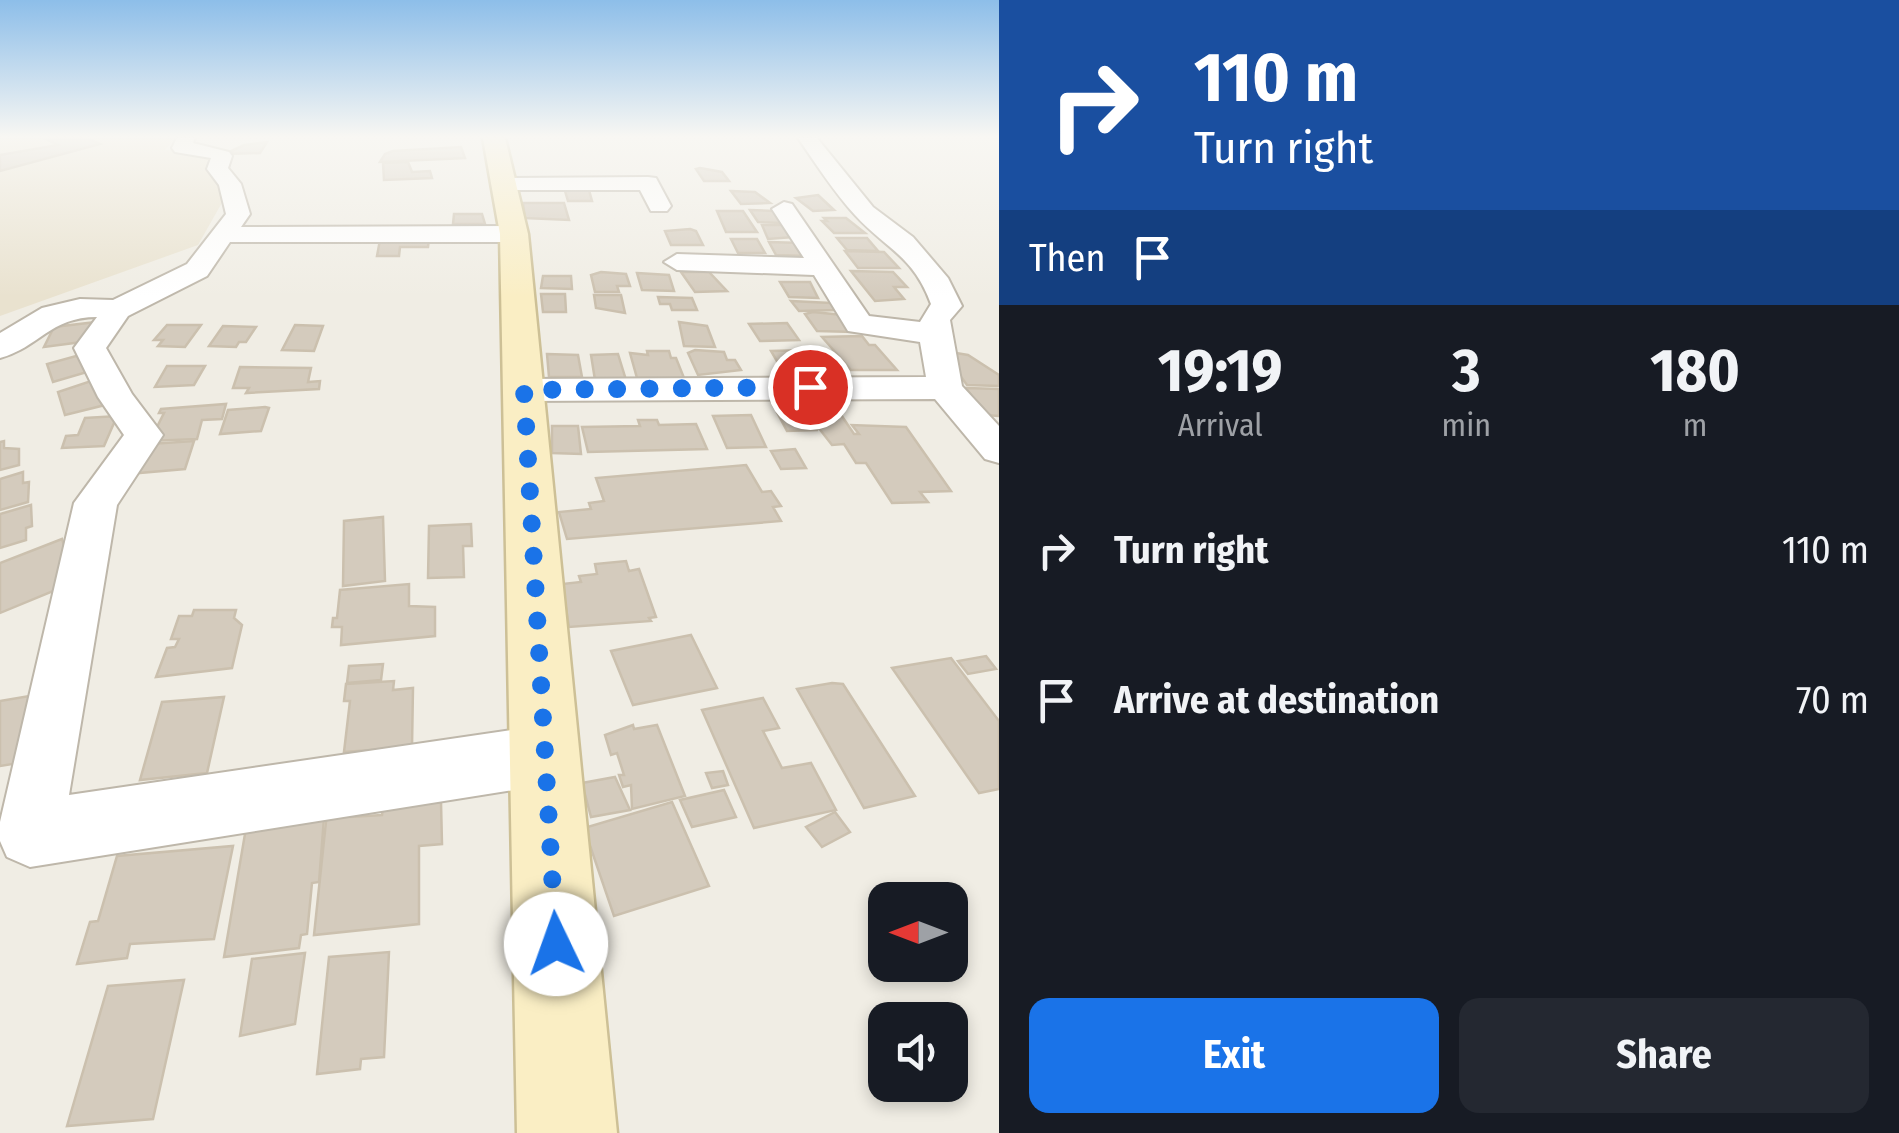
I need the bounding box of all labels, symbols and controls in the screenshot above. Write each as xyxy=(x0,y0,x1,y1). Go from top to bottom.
text: 110 m xyxy=(1194,36,1358,120)
icon: right xyxy=(1029,40,1159,170)
text: Turn right xyxy=(1194,121,1373,175)
icon: arrive xyxy=(1125,230,1180,285)
text: Then xyxy=(1029,235,1105,281)
text: 19:19 xyxy=(1158,335,1283,407)
text: 3 xyxy=(1452,335,1481,407)
text: 180 xyxy=(1650,335,1740,407)
pin xyxy=(768,345,853,430)
icon: arrive xyxy=(783,360,838,415)
text: Arrival xyxy=(1178,406,1263,444)
text: min xyxy=(1442,406,1491,444)
text: m xyxy=(1683,406,1707,444)
icon: right xyxy=(1029,523,1084,578)
text: Turn right xyxy=(1114,527,1268,573)
text: 110 m xyxy=(1782,527,1869,573)
icon: arrive xyxy=(1029,673,1084,728)
text: Arrive at destination xyxy=(1114,677,1439,723)
text: 70 m xyxy=(1796,677,1869,723)
north arrow xyxy=(868,882,968,982)
map controls xyxy=(868,882,968,1102)
position arrow xyxy=(504,892,608,996)
button: Exit xyxy=(1029,998,1439,1113)
button: Share xyxy=(1459,998,1869,1113)
button: sound xyxy=(868,1002,968,1102)

